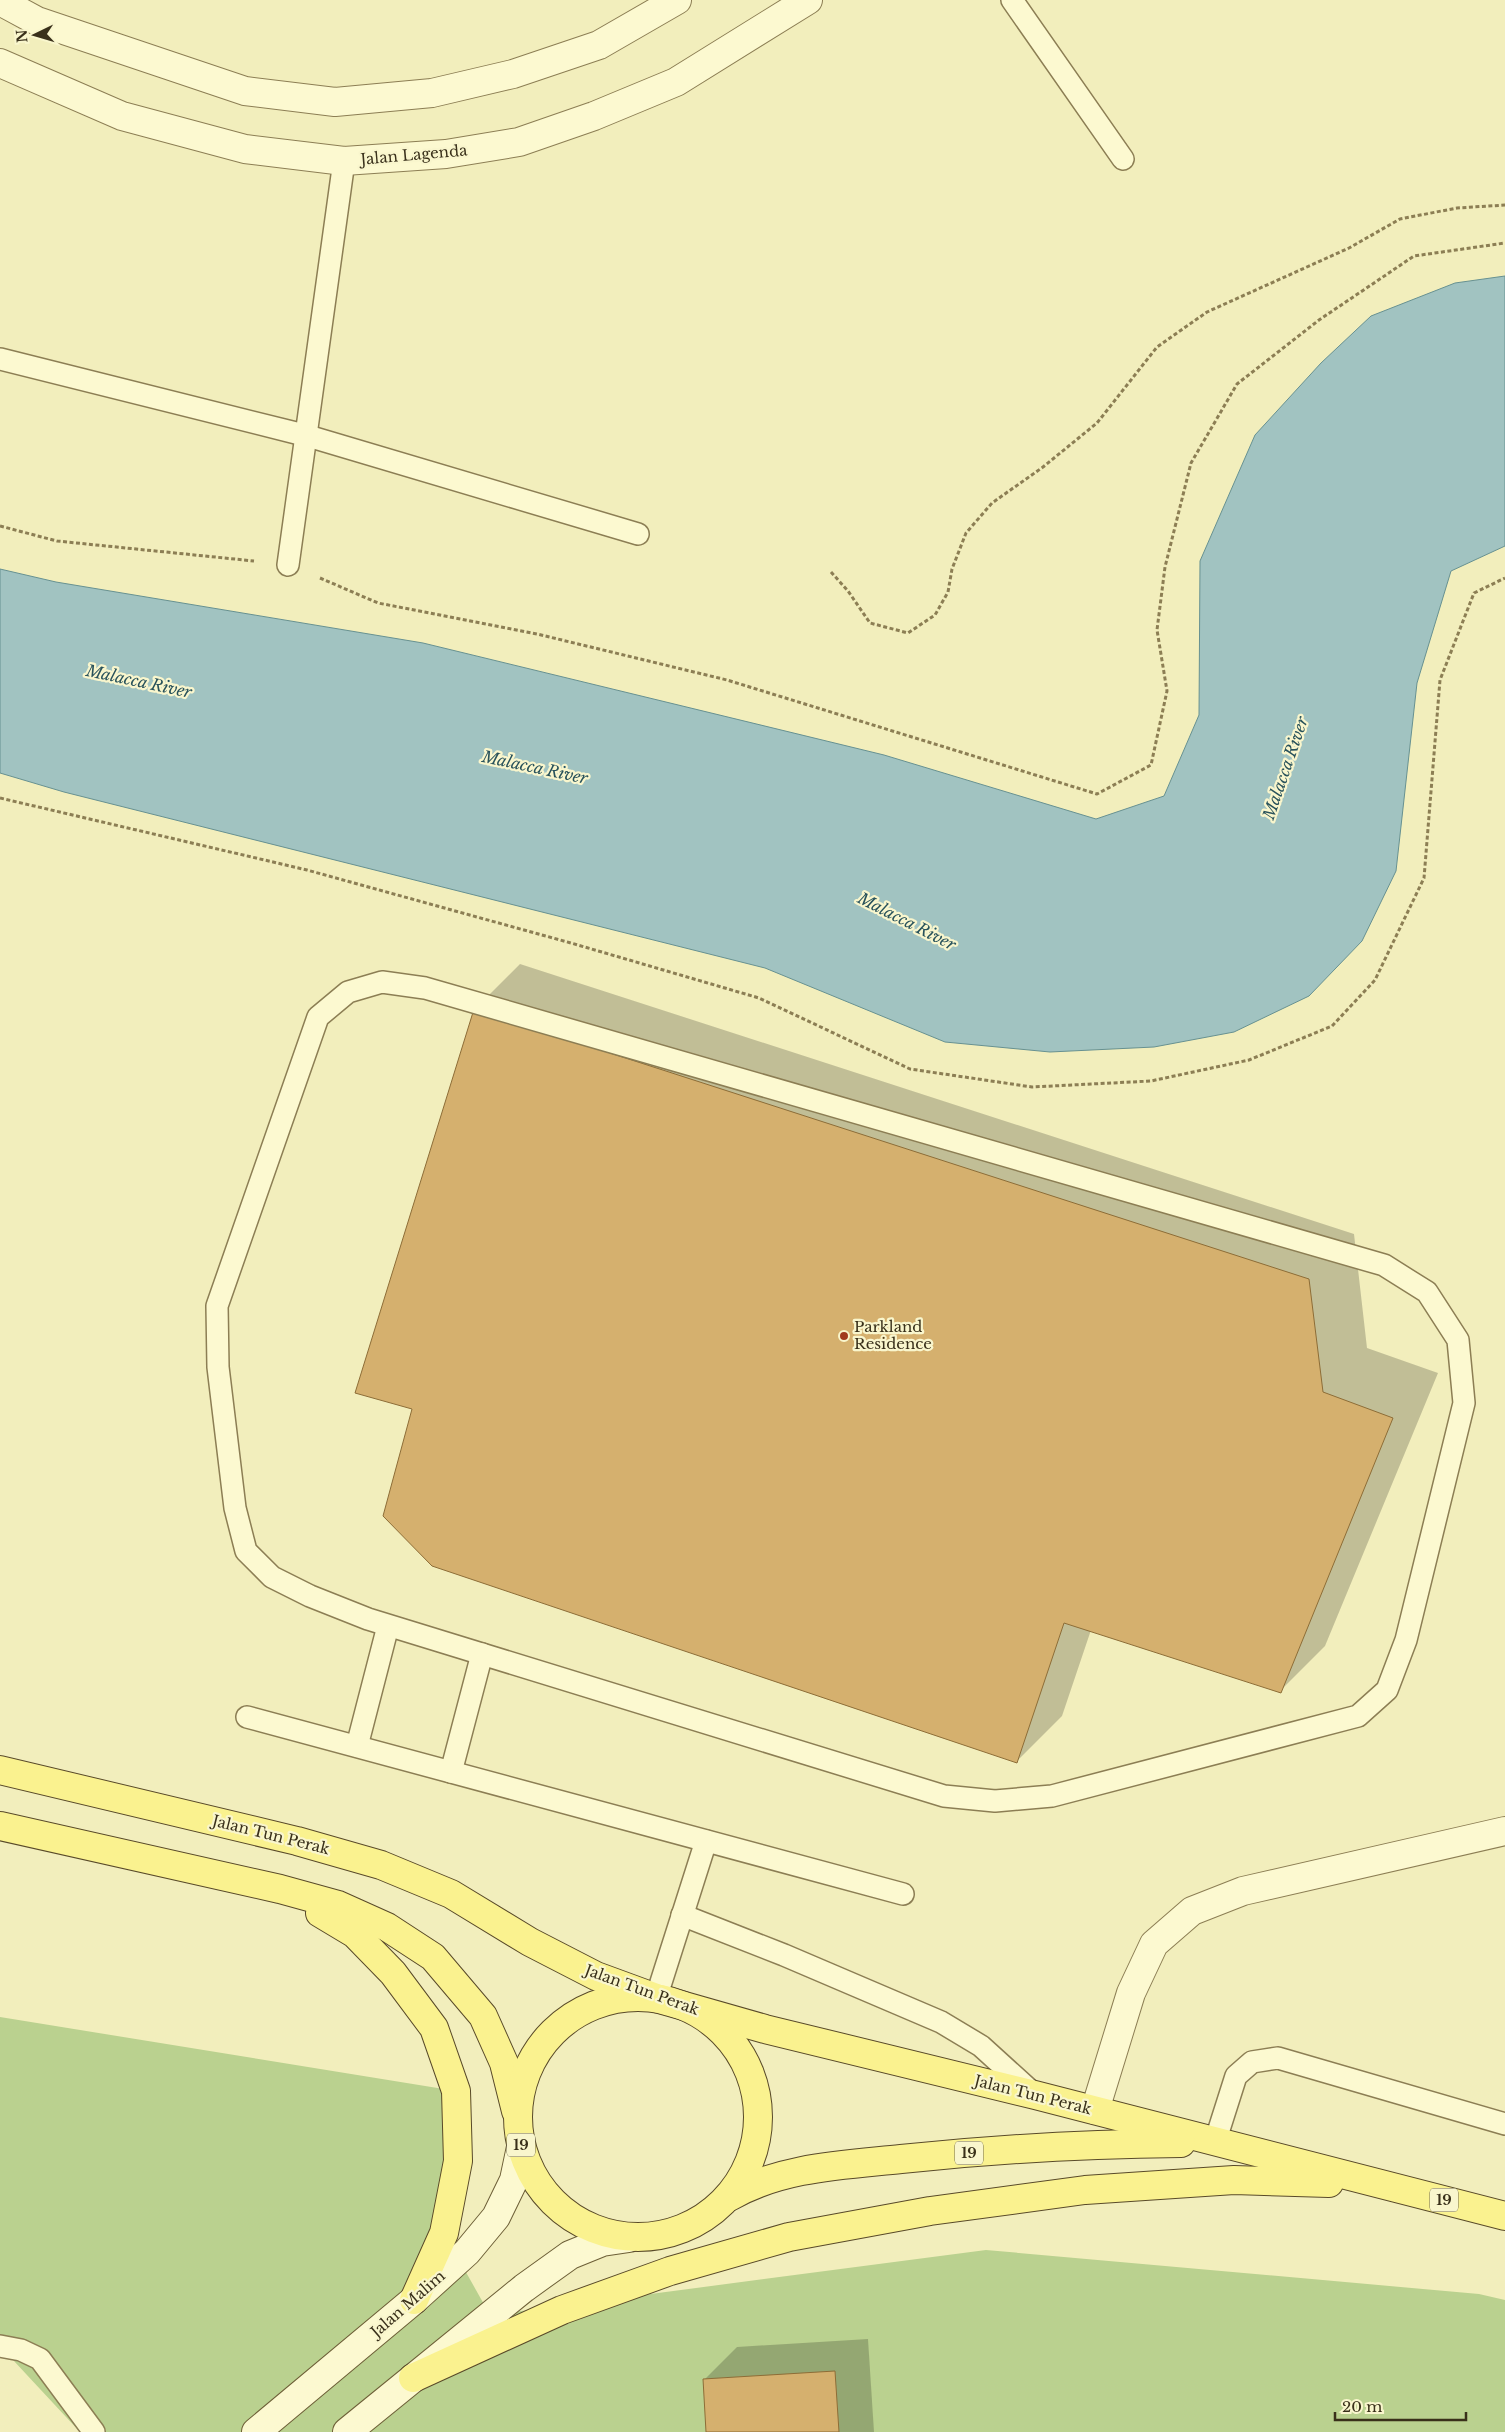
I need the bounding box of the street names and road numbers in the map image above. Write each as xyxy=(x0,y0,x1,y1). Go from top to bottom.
street label: Jalan Lagenda xyxy=(358,140,469,169)
street label: Jalan Tun Perak xyxy=(209,1810,332,1858)
street label: Jalan Tun Perak xyxy=(581,1959,703,2019)
street label: Jalan Tun Perak xyxy=(971,2070,1094,2118)
road number: 19 xyxy=(507,2134,535,2156)
road number: 19 xyxy=(955,2142,983,2164)
road number: 19 xyxy=(1430,2188,1458,2212)
street label: Jalan Malim xyxy=(365,2266,449,2342)

